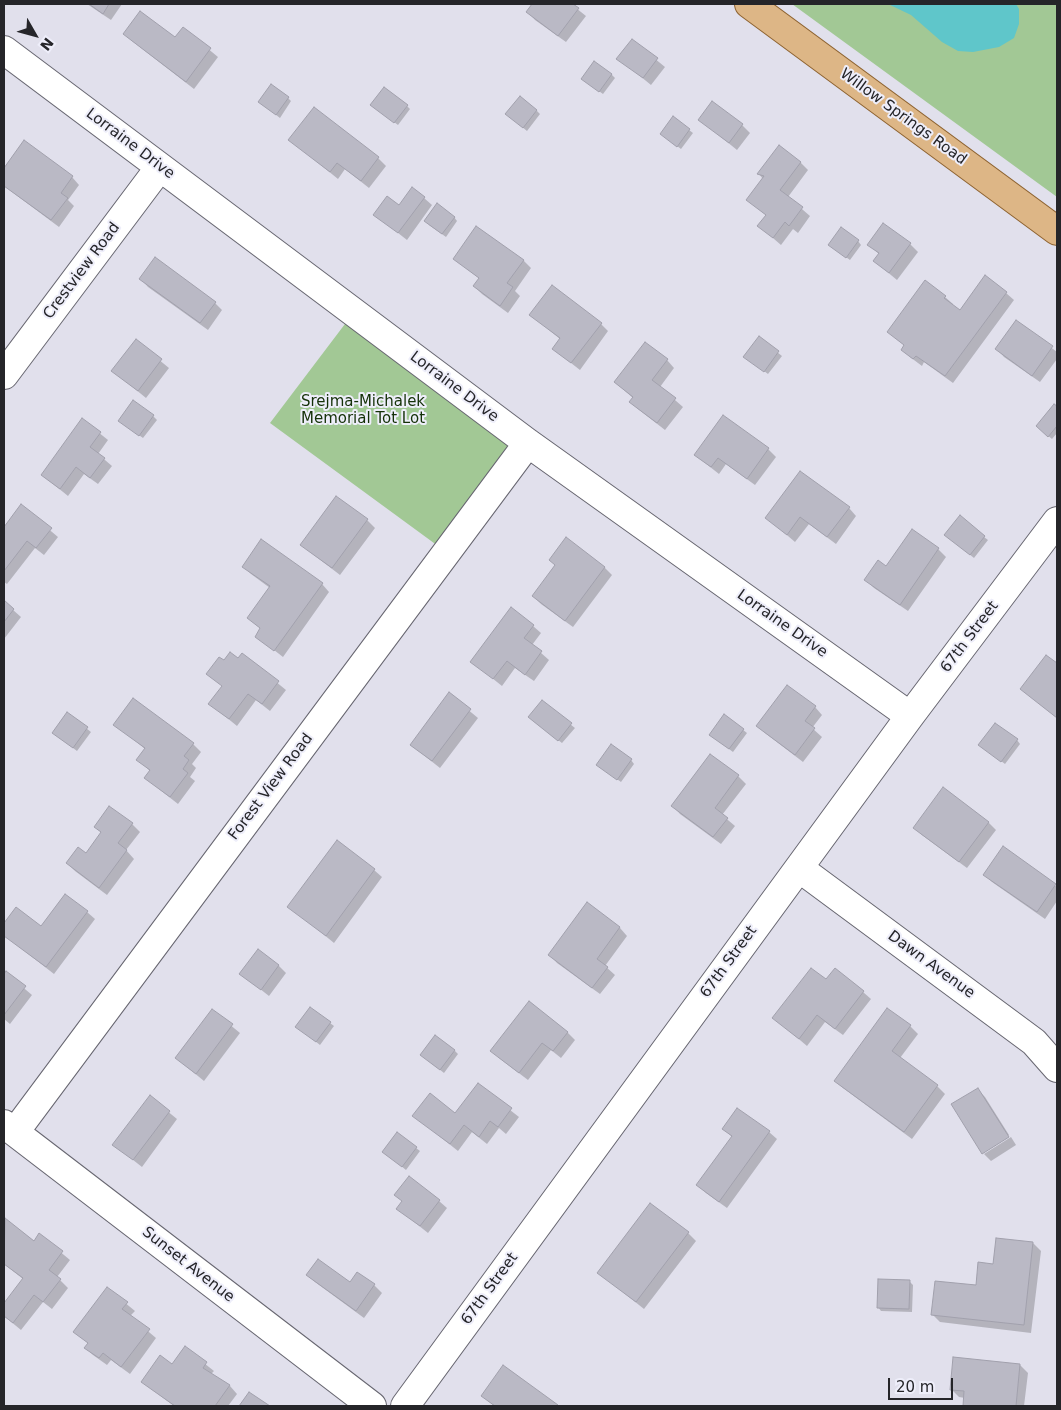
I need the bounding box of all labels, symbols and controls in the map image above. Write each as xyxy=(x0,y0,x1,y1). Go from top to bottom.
north arrow xyxy=(10,10,60,60)
text: N xyxy=(37,35,57,54)
street label: Willow Springs Road xyxy=(836,65,970,169)
street label: Lorraine Drive xyxy=(82,105,178,183)
street label: Crestview Road xyxy=(40,219,124,323)
street label: Lorraine Drive xyxy=(406,348,502,426)
park label: Srejma-Michalek Memorial Tot Lot xyxy=(301,393,425,428)
street label: Lorraine Drive xyxy=(733,586,831,662)
street label: 67th Street xyxy=(937,598,1003,676)
street label: Forest View Road xyxy=(225,730,317,844)
street label: 67th Street xyxy=(697,922,761,1002)
street label: Dawn Avenue xyxy=(884,927,978,1003)
street label: Sunset Avenue xyxy=(138,1223,238,1307)
street label: 67th Street xyxy=(458,1249,522,1329)
scale bar xyxy=(891,1368,956,1400)
text: 20 m xyxy=(896,1378,934,1396)

